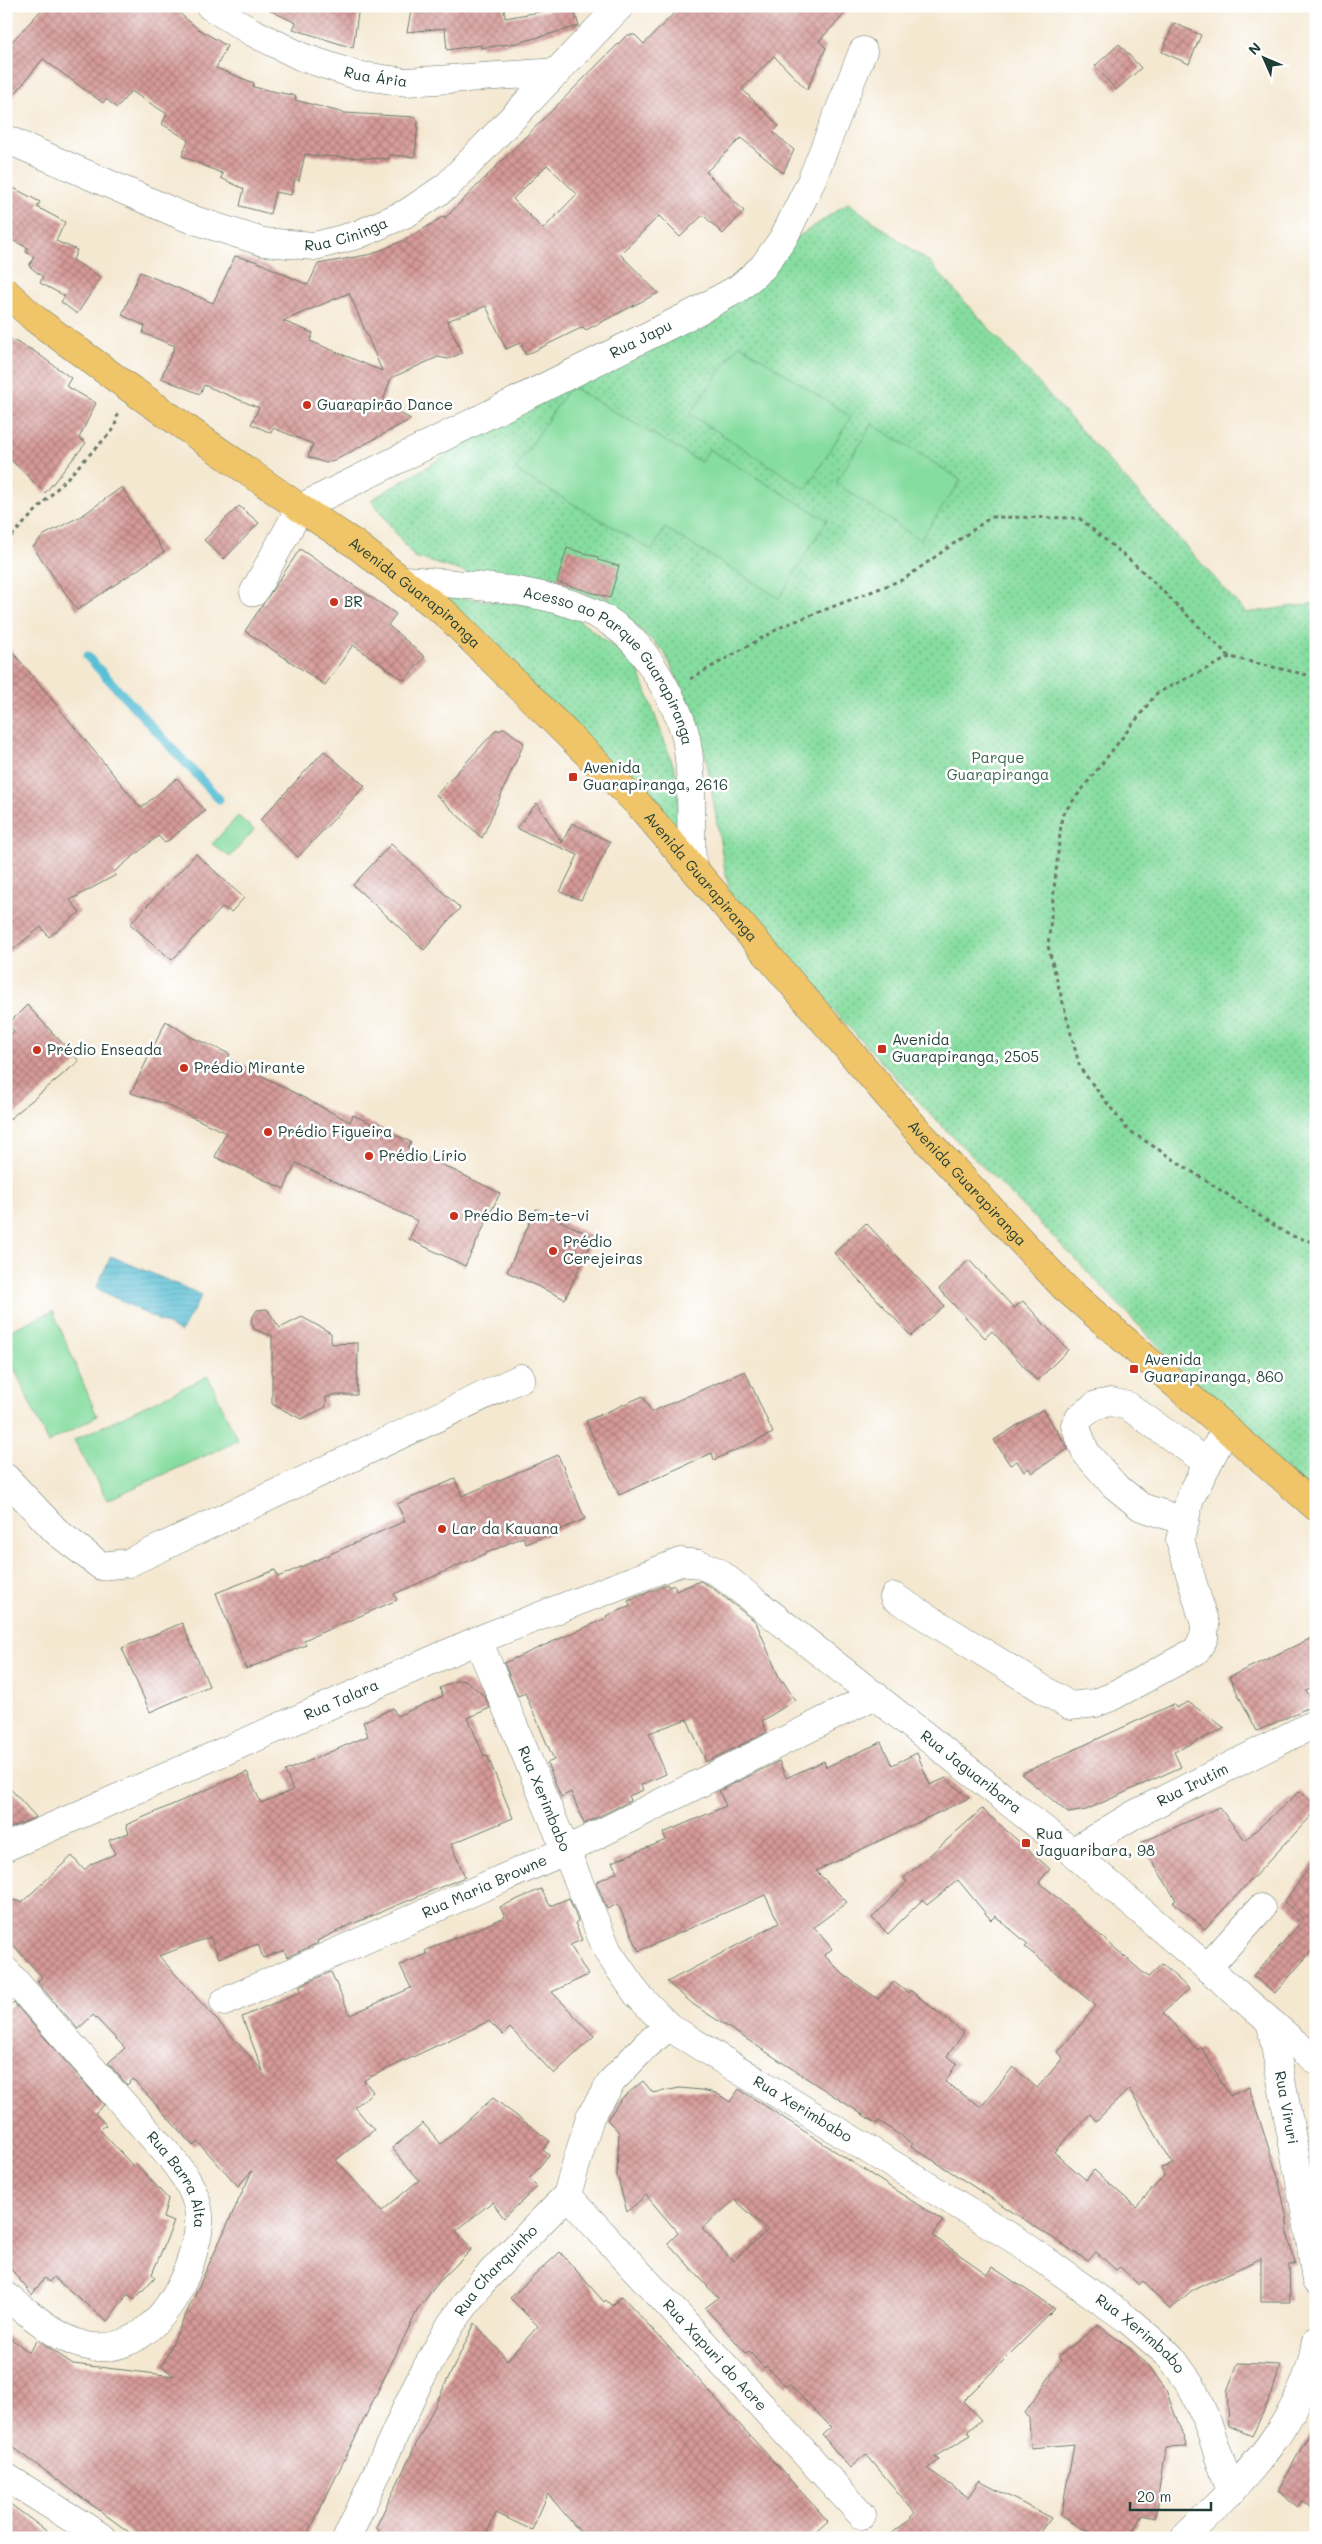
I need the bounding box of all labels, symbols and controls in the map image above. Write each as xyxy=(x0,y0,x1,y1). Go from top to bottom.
north arrow xyxy=(1240,32,1290,82)
text: N xyxy=(1244,38,1265,59)
street label: Rua Ária xyxy=(342,61,409,91)
street label: Rua Cininga xyxy=(304,212,390,255)
street label: Rua Japu xyxy=(606,315,675,362)
place label: Guarapirão Dance xyxy=(317,394,453,414)
marker: Guarapirão Dance xyxy=(301,399,313,411)
street label: Avenida Guarapiranga xyxy=(345,532,486,652)
street label: Acesso ao Parque Guarapiranga xyxy=(521,581,698,746)
place label: BR xyxy=(344,591,363,611)
marker: BR xyxy=(328,596,340,608)
park label: Parque Guarapiranga xyxy=(947,747,1049,784)
place label: Avenida Guarapiranga, 2616 xyxy=(583,757,728,794)
marker: Avenida Guarapiranga, 2616 xyxy=(567,771,579,783)
street label: Avenida Guarapiranga xyxy=(640,807,763,946)
place label: Avenida Guarapiranga, 2505 xyxy=(892,1029,1039,1066)
place label: Prédio Enseada xyxy=(47,1039,162,1059)
marker: Avenida Guarapiranga, 2505 xyxy=(876,1043,888,1055)
marker: Prédio Enseada xyxy=(31,1044,43,1056)
place label: Prédio Mirante xyxy=(194,1057,305,1077)
marker: Prédio Mirante xyxy=(178,1062,190,1074)
street label: Avenida Guarapiranga xyxy=(904,1115,1032,1250)
place label: Prédio Figueira xyxy=(278,1121,392,1141)
marker: Prédio Figueira xyxy=(262,1126,274,1138)
place label: Prédio Lírio xyxy=(379,1145,466,1165)
marker: Prédio Lírio xyxy=(363,1150,375,1162)
place label: Prédio Bem-te-vi xyxy=(464,1205,589,1225)
marker: Prédio Bem-te-vi xyxy=(448,1210,460,1222)
place label: Prédio Cerejeiras xyxy=(563,1231,643,1268)
marker: Prédio Cerejeiras xyxy=(547,1245,559,1257)
place label: Avenida Guarapiranga, 860 xyxy=(1144,1349,1283,1386)
marker: Avenida Guarapiranga, 860 xyxy=(1128,1363,1140,1375)
place label: Lar da Kauana xyxy=(452,1518,559,1538)
marker: Lar da Kauana xyxy=(436,1523,448,1535)
street label: Rua Talara xyxy=(300,1674,381,1724)
street label: Rua Jaguaribara xyxy=(917,1725,1026,1817)
street label: Rua Xerimbabo xyxy=(514,1742,576,1854)
street label: Rua Irutim xyxy=(1153,1758,1231,1811)
place label: Rua Jaguaribara, 98 xyxy=(1036,1823,1155,1860)
marker: Rua Jaguaribara, 98 xyxy=(1020,1837,1032,1849)
street label: Rua Maria Browne xyxy=(419,1849,550,1922)
street label: Rua Viruri xyxy=(1271,2069,1304,2146)
street label: Rua Xerimbabo xyxy=(750,2070,857,2146)
street label: Rua Barra Alta xyxy=(143,2126,210,2229)
street label: Rua Charquinho xyxy=(449,2220,541,2320)
street label: Rua Xerimbabo xyxy=(1092,2289,1190,2377)
street label: Rua Xapuri do Acre xyxy=(659,2295,772,2415)
scale bar xyxy=(1130,2479,1211,2511)
text: 20 m xyxy=(1137,2486,1171,2506)

